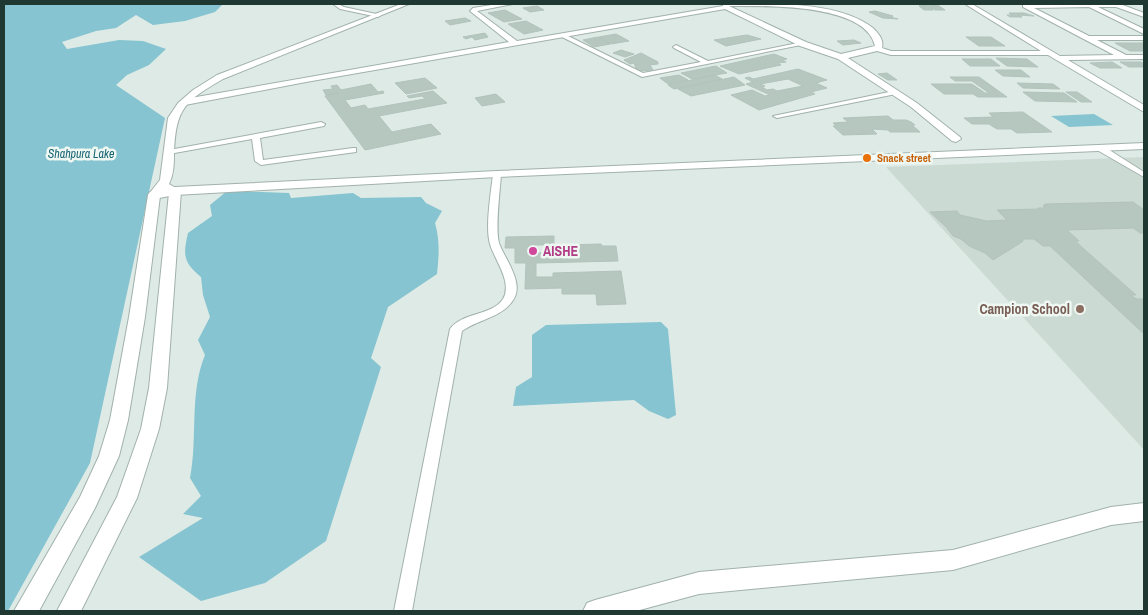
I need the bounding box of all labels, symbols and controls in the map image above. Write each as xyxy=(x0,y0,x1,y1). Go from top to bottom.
water label: Shahpura Lake xyxy=(48,146,115,162)
place label: Snack street xyxy=(877,151,931,165)
marker: Snack street xyxy=(861,152,873,164)
place label: AISHE xyxy=(543,242,578,260)
marker: AISHE xyxy=(527,245,539,257)
place label: Campion School xyxy=(979,300,1070,318)
marker: Campion School xyxy=(1074,303,1086,315)

